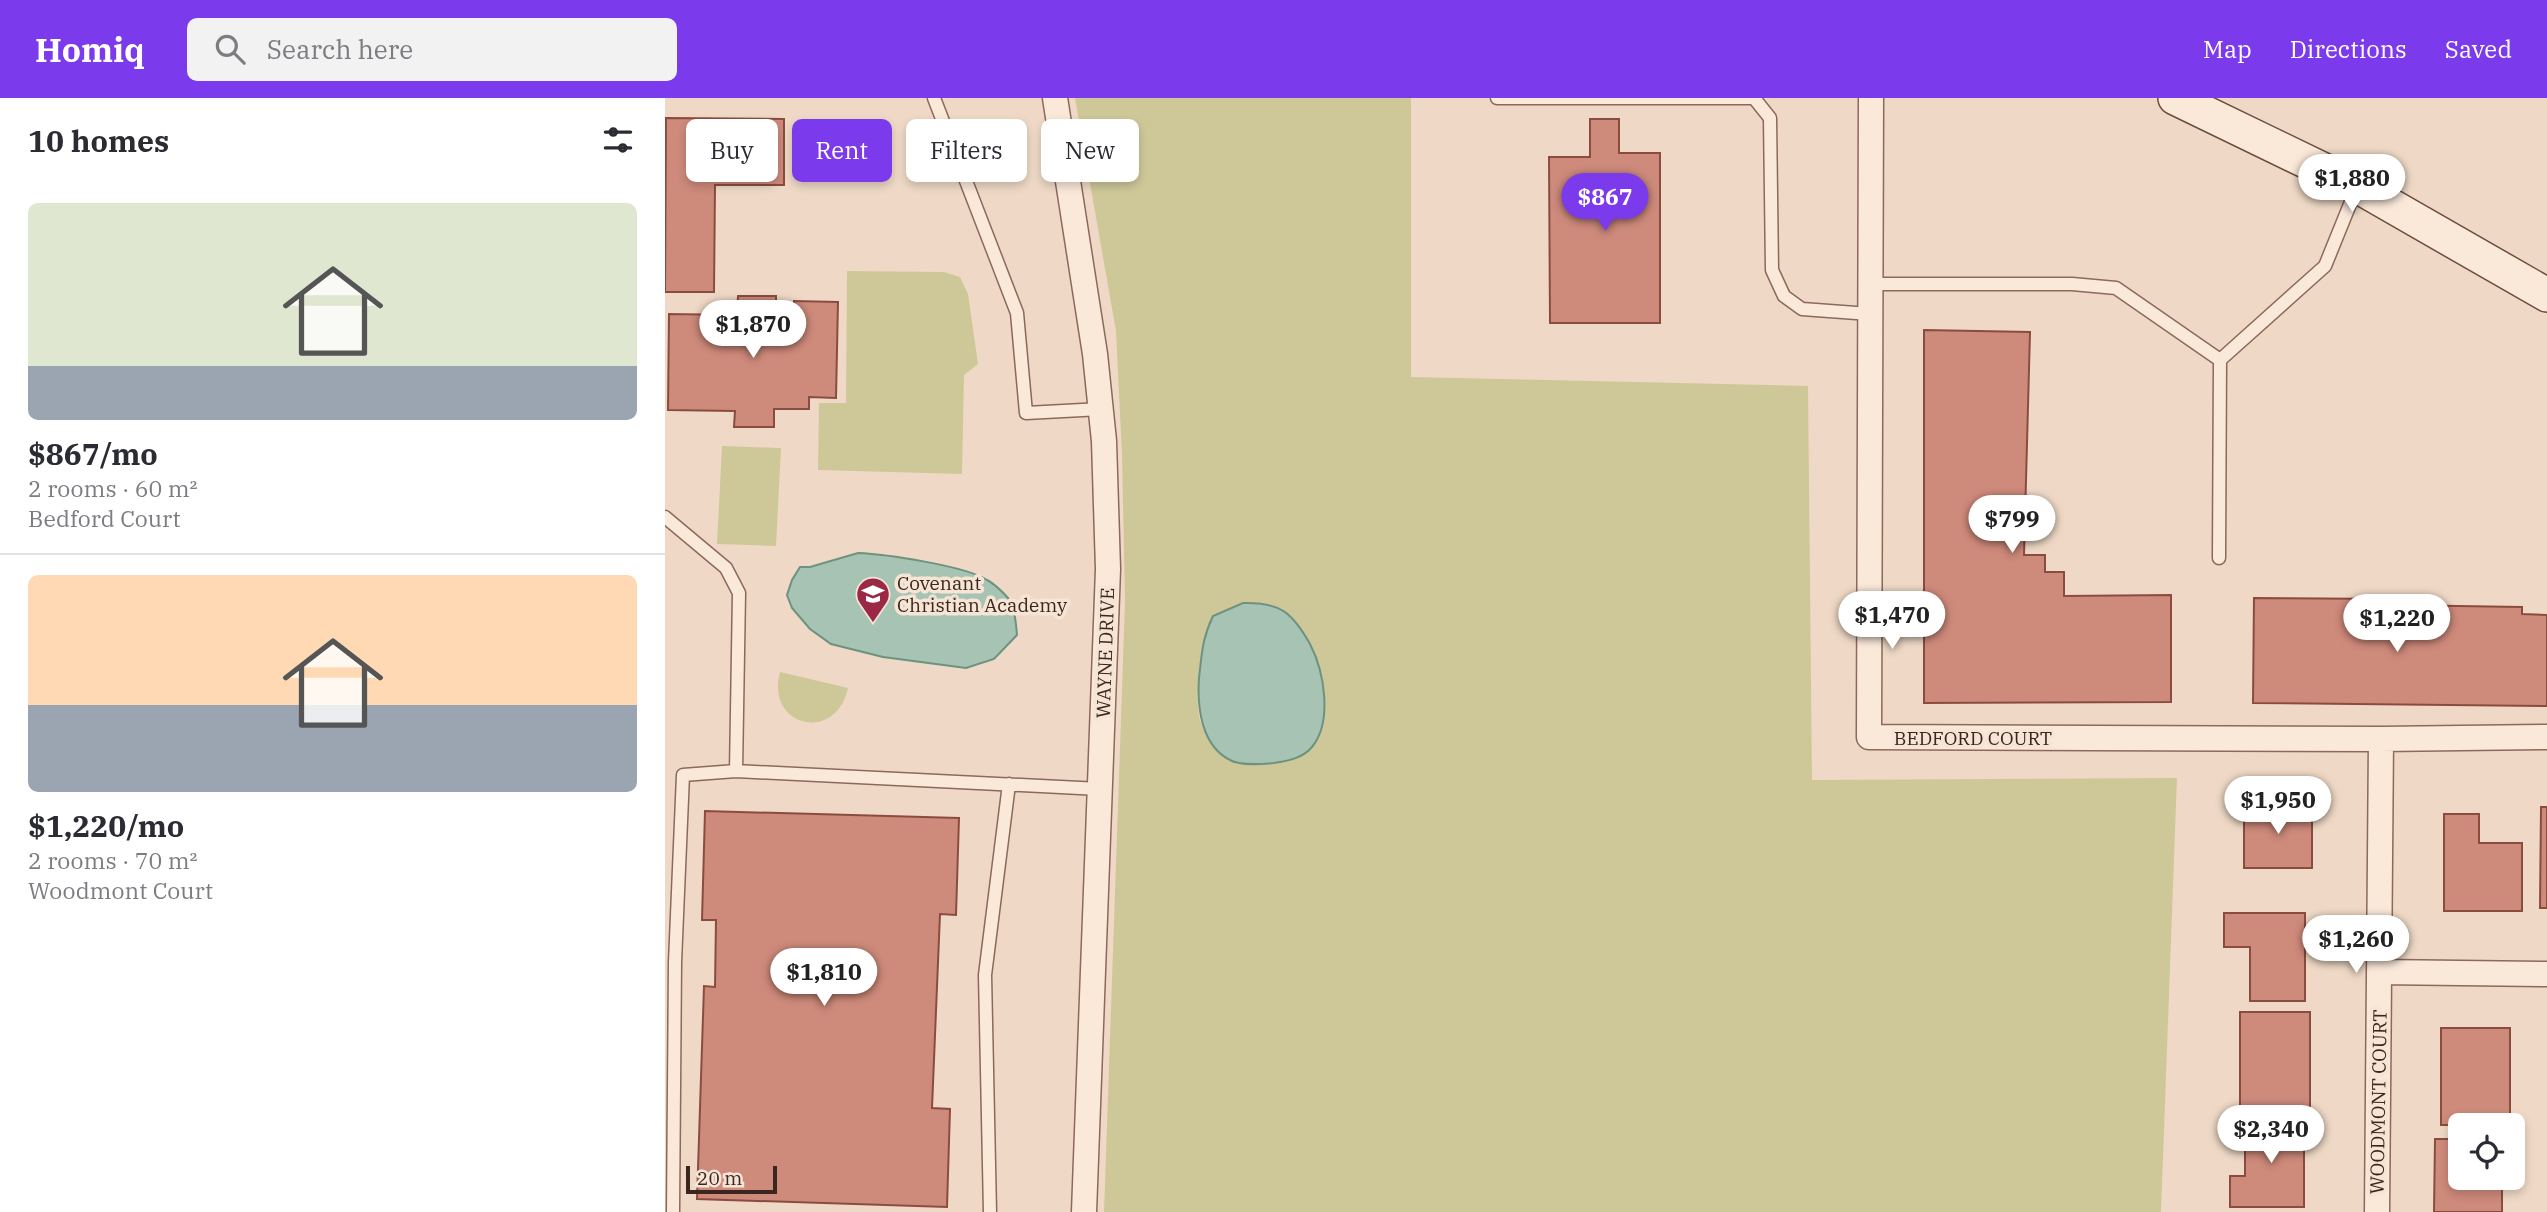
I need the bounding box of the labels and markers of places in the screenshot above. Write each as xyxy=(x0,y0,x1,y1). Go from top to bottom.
pin: $1,880 xyxy=(2295,155,2409,214)
pin: $867 xyxy=(1564,174,1646,233)
pin: $1,870 xyxy=(696,300,810,360)
pin: $799 xyxy=(1971,496,2053,555)
place label: Covenant Christian Academy xyxy=(897,571,1068,617)
school or university icon: Covenant Christian Academy xyxy=(854,575,892,624)
pin: $1,470 xyxy=(1835,592,1949,651)
pin: $1,220 xyxy=(2340,594,2454,654)
pin: $1,950 xyxy=(2221,776,2335,836)
pin: $1,260 xyxy=(2299,916,2413,975)
pin: $1,810 xyxy=(767,948,881,1008)
pin: $2,340 xyxy=(2214,1105,2328,1165)

